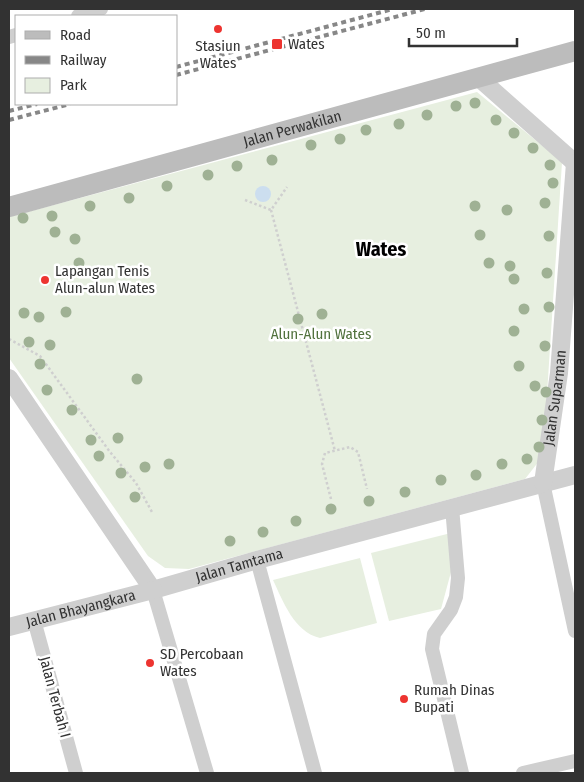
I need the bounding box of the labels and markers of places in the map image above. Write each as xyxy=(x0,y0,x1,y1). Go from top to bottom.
marker: Stasiun Wates xyxy=(212,23,224,35)
place label: Wates xyxy=(288,35,325,53)
place label: Stasiun Wates xyxy=(195,37,241,72)
marker: Wates xyxy=(270,37,284,51)
place label: Lapangan Tenis Alun-alun Wates xyxy=(55,262,155,297)
marker: Lapangan Tenis Alun-alun Wates xyxy=(39,274,51,286)
place label: SD Percobaan Wates xyxy=(160,645,244,680)
marker: SD Percobaan Wates xyxy=(144,657,156,669)
place label: Rumah Dinas Bupati xyxy=(414,681,494,716)
marker: Rumah Dinas Bupati xyxy=(398,693,410,705)

